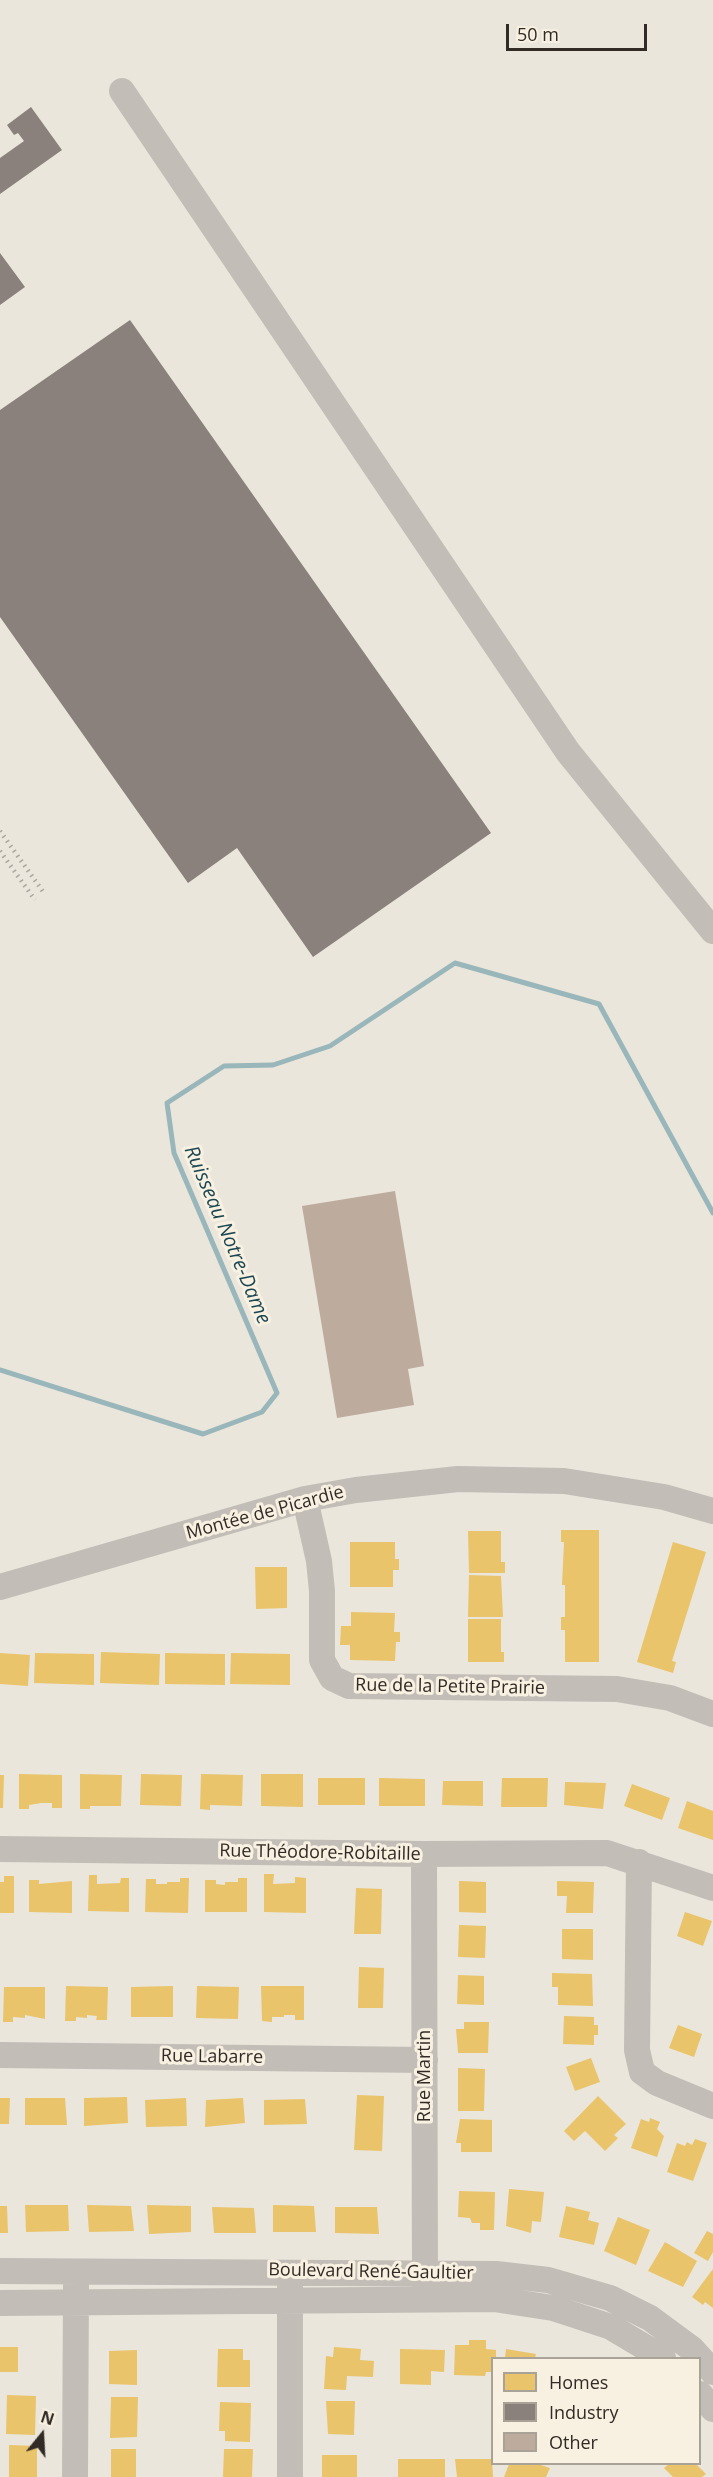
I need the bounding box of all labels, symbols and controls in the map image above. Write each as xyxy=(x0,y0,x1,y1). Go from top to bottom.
scale bar xyxy=(509,12,650,50)
text: 50 m xyxy=(517,22,559,46)
water label: Ruisseau Notre-Dame xyxy=(179,1142,275,1328)
street label: Montée de Picardie xyxy=(184,1482,346,1544)
street label: Rue de la Petite Prairie xyxy=(355,1675,545,1699)
street label: Rue Théodore-Robitaille xyxy=(219,1840,421,1866)
street label: Rue Martin xyxy=(414,2030,436,2122)
street label: Rue Labarre xyxy=(161,2045,263,2069)
street label: Boulevard René-Gaultier xyxy=(268,2259,474,2285)
legend xyxy=(491,2357,701,2465)
text: Homes xyxy=(549,2370,608,2394)
text: Industry xyxy=(549,2400,619,2424)
north arrow xyxy=(12,2405,72,2465)
text: N xyxy=(38,2405,57,2430)
text: Other xyxy=(549,2430,598,2454)

